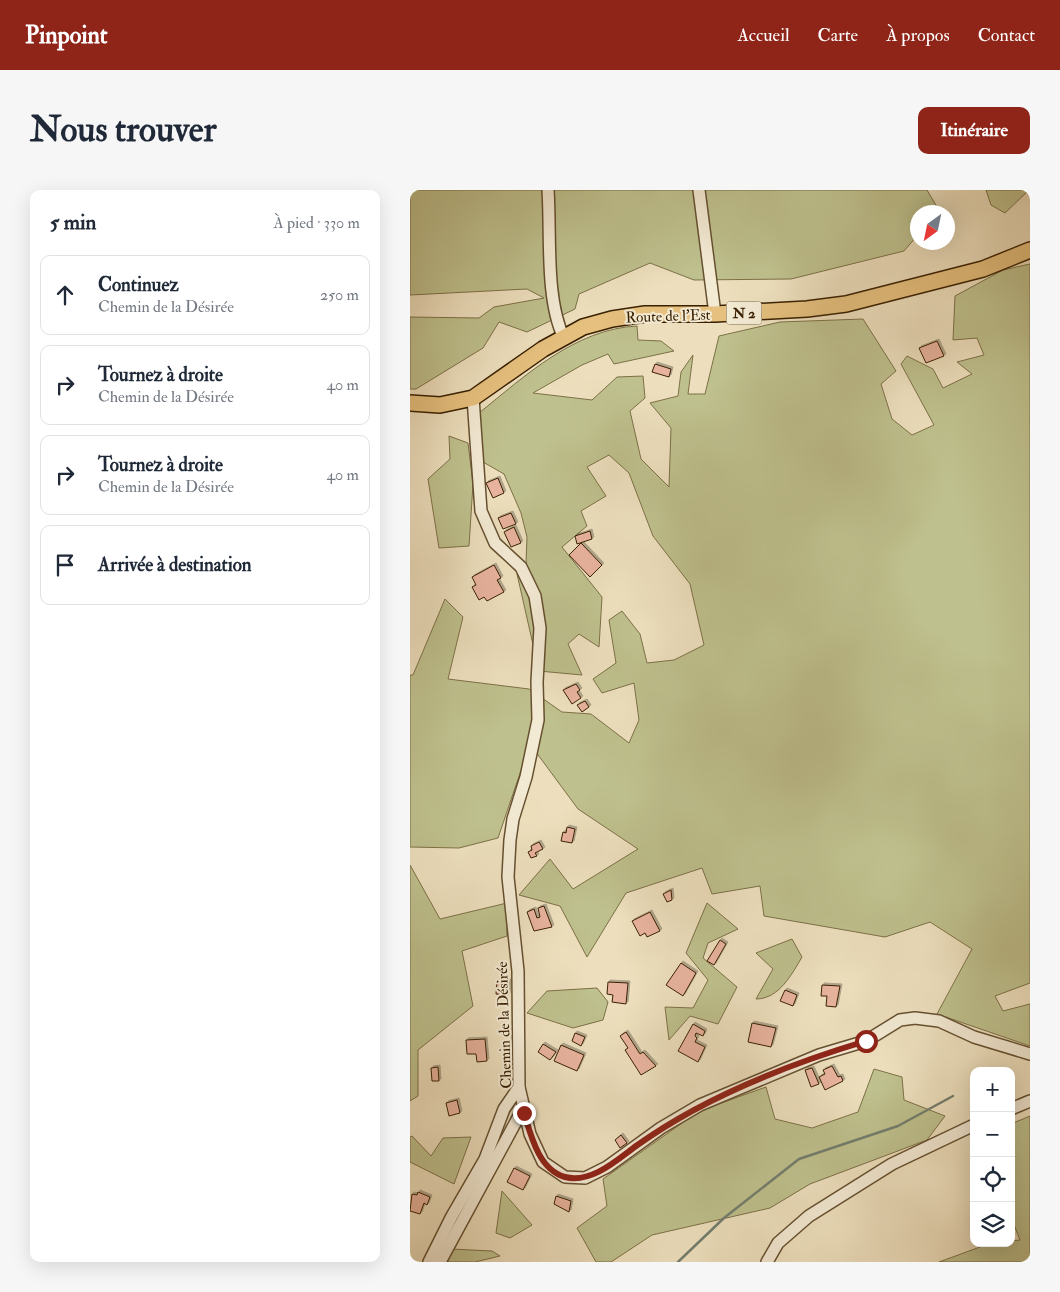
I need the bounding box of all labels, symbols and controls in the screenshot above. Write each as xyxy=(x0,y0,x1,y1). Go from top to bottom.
text: Pinpoint xyxy=(25,20,108,51)
text: Accueil xyxy=(737,24,790,47)
text: Carte xyxy=(818,24,858,47)
text: À propos xyxy=(886,24,950,47)
text: Contact xyxy=(978,24,1035,47)
button: Itinéraire xyxy=(918,107,1030,154)
text: Nous trouver xyxy=(30,108,217,152)
north arrow xyxy=(910,205,955,250)
text: 5 min xyxy=(50,209,96,236)
text: À pied · 330 m xyxy=(274,213,360,233)
text: Continuez xyxy=(98,273,179,297)
icon: ahead xyxy=(51,281,79,309)
text: 250 m xyxy=(320,285,359,305)
text: Chemin de la Désirée xyxy=(98,297,234,317)
road number: N 2 xyxy=(726,302,762,324)
street label: Route de l'Est xyxy=(625,306,711,327)
text: Tournez à droite xyxy=(98,363,223,387)
icon: right xyxy=(51,371,79,399)
text: 40 m xyxy=(326,375,359,395)
text: Chemin de la Désirée xyxy=(98,387,234,407)
text: Tournez à droite xyxy=(98,453,223,477)
icon: right xyxy=(51,461,79,489)
text: 40 m xyxy=(326,465,359,485)
text: Chemin de la Désirée xyxy=(98,477,234,497)
icon: arrive xyxy=(51,551,79,579)
text: Arrivée à destination xyxy=(98,553,252,577)
street label: Chemin de la Désirée xyxy=(493,961,516,1089)
route start xyxy=(855,1030,878,1053)
map controls xyxy=(970,1067,1015,1247)
button: + xyxy=(970,1067,1015,1112)
route end xyxy=(513,1102,536,1125)
button: − xyxy=(970,1112,1015,1157)
button: locate xyxy=(970,1157,1015,1202)
button: layers xyxy=(970,1202,1015,1247)

